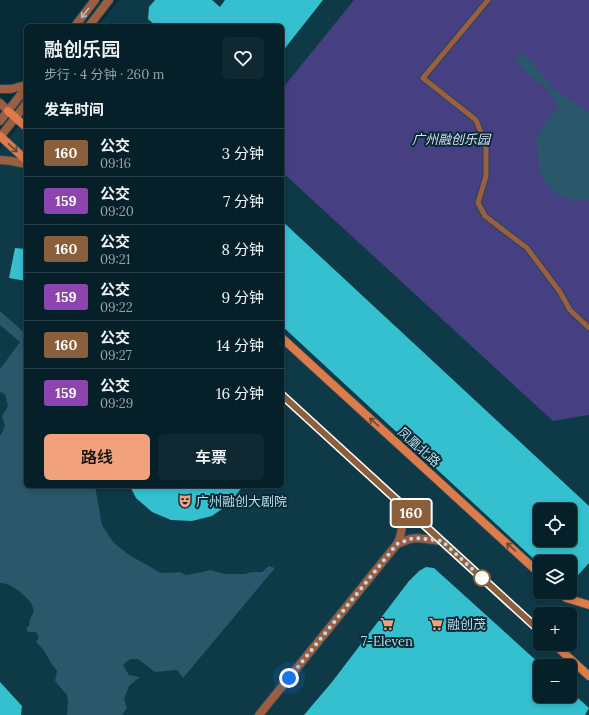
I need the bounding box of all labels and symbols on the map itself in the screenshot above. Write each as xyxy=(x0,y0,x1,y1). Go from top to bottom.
one-way arrow xyxy=(81,7,89,18)
park label: 广州融创乐园 xyxy=(412,131,492,148)
one-way arrow xyxy=(8,143,18,152)
one-way arrow xyxy=(369,417,379,426)
street label: 凤凰北路 xyxy=(394,423,444,471)
theatre icon: 广州融创大剧院 xyxy=(177,493,193,509)
place label: 广州融创大剧院 xyxy=(196,493,287,510)
line badge: 160 xyxy=(388,500,434,526)
one-way arrow xyxy=(506,543,516,552)
unlabelled marker xyxy=(473,569,491,587)
supermarket icon: 7-Eleven xyxy=(379,616,395,632)
supermarket icon: 融创茂 xyxy=(428,616,444,632)
place label: 融创茂 xyxy=(447,616,486,633)
place label: 7-Eleven xyxy=(361,633,413,650)
your location xyxy=(279,668,299,688)

